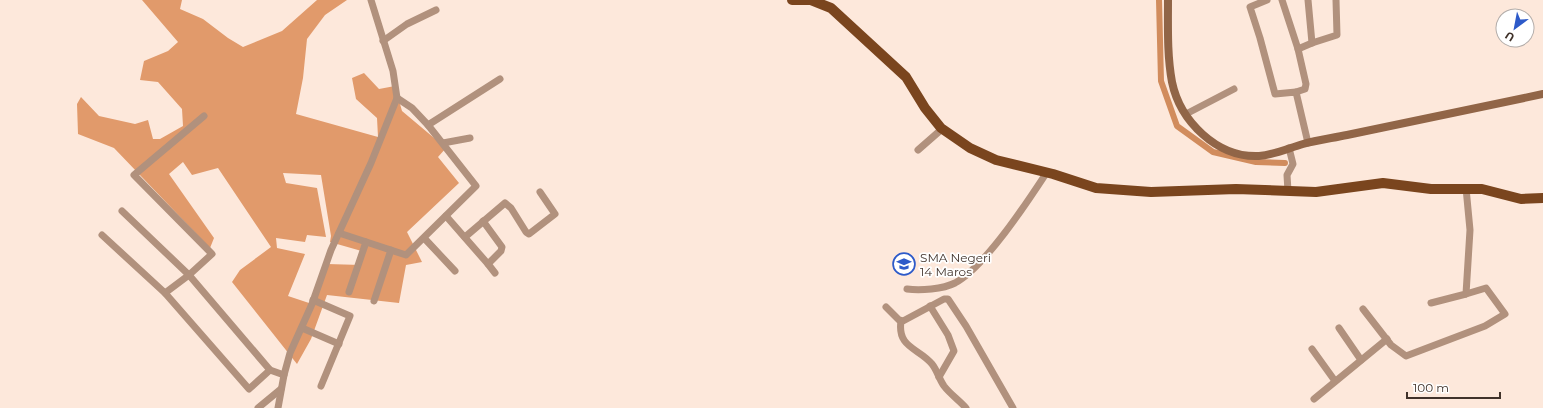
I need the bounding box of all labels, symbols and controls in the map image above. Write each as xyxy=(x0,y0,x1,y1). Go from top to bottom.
north arrow xyxy=(1495,8,1535,48)
text: U xyxy=(1502,28,1517,45)
place label: SMA Negeri 14 Maros xyxy=(920,250,991,279)
school or university icon: SMA Negeri 14 Maros xyxy=(891,251,917,277)
scale bar xyxy=(1407,374,1500,400)
text: 100 m xyxy=(1413,380,1449,395)

